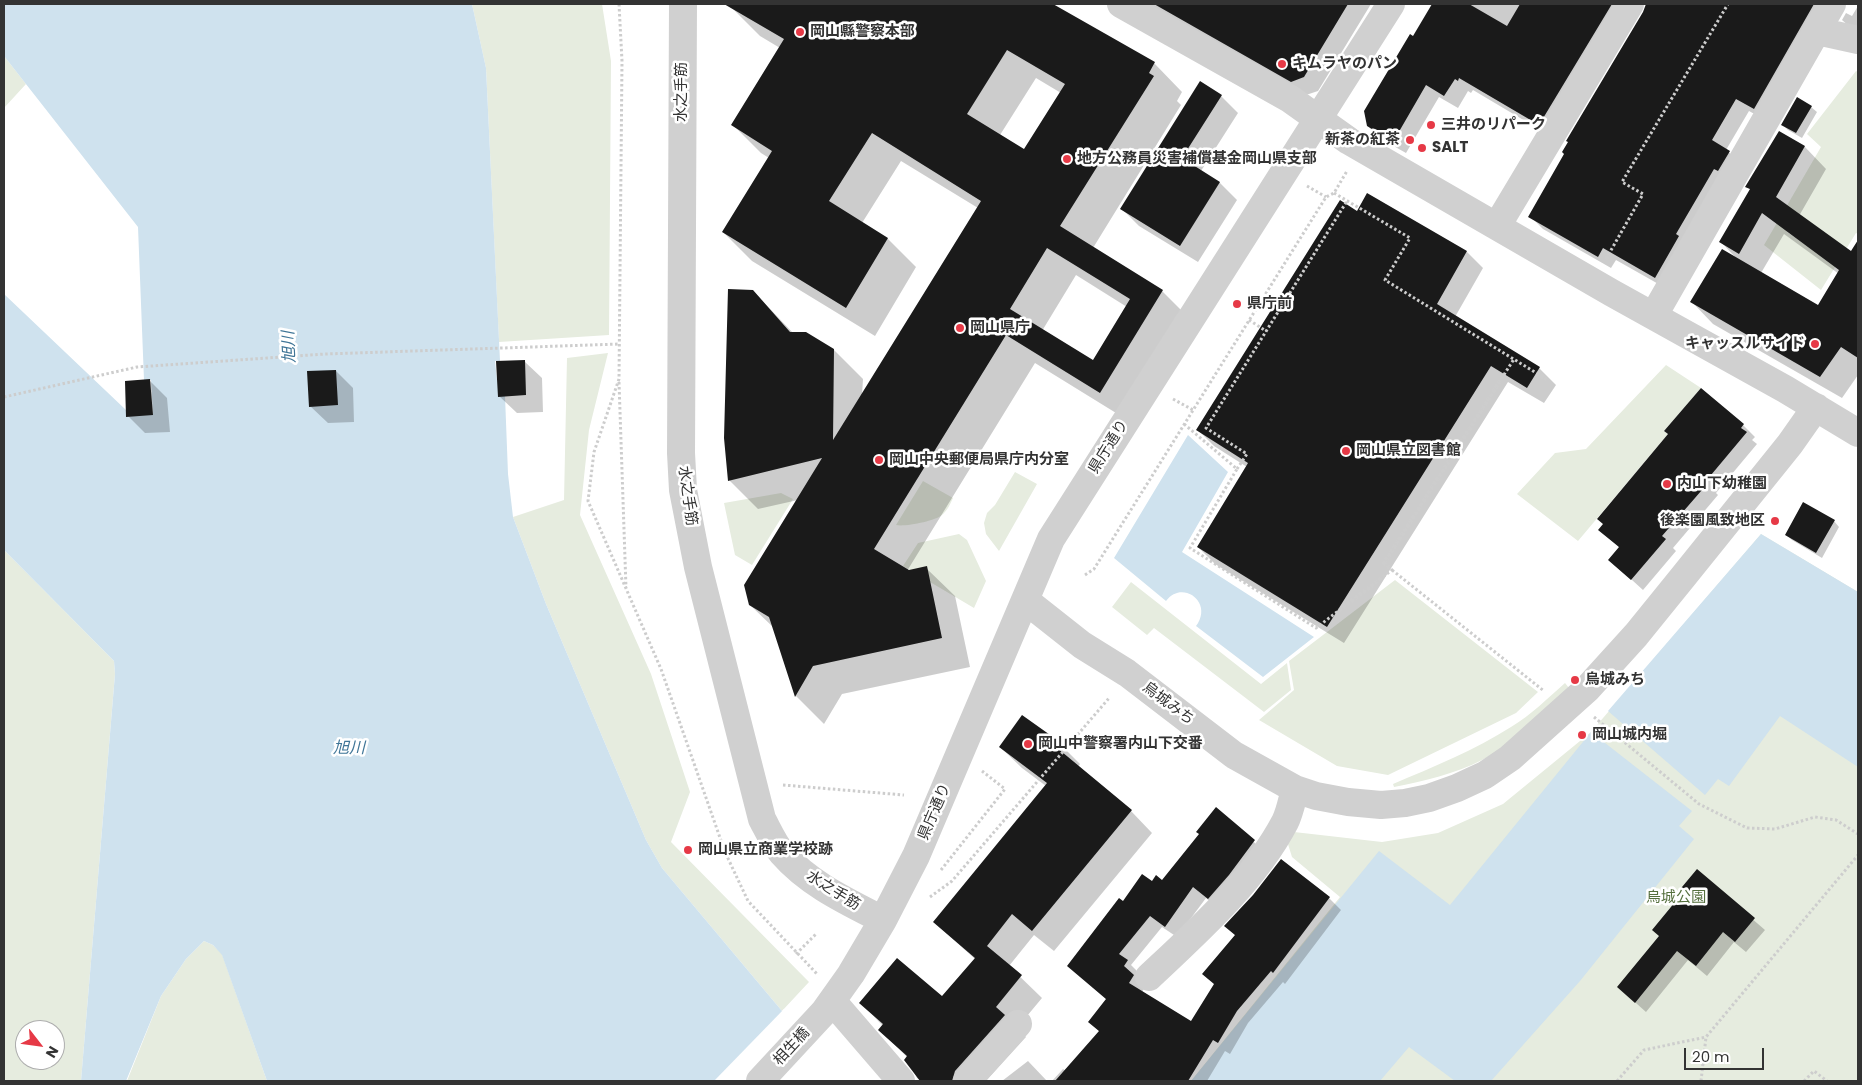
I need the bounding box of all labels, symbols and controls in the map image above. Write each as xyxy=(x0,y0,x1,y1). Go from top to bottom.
place label: 岡山縣警察本部 xyxy=(810,23,915,41)
marker: 岡山縣警察本部 xyxy=(794,26,806,38)
place label: キムラヤのパン xyxy=(1292,55,1397,73)
marker: キムラヤのパン xyxy=(1276,58,1288,70)
street label: 水之手筋 xyxy=(673,62,691,122)
place label: 三井のリパーク xyxy=(1441,116,1546,134)
marker: 三井のリパーク xyxy=(1425,119,1437,131)
place label: 新茶の紅茶 xyxy=(1325,131,1400,149)
marker: 新茶の紅茶 xyxy=(1404,134,1416,146)
place label: SALT xyxy=(1432,139,1468,157)
marker: SALT xyxy=(1416,142,1428,154)
place label: 地方公務員災害補償基金岡山県支部 xyxy=(1077,150,1317,168)
marker: 地方公務員災害補償基金岡山県支部 xyxy=(1061,153,1073,165)
place label: 県庁前 xyxy=(1247,295,1292,313)
marker: 県庁前 xyxy=(1231,298,1243,310)
place label: 岡山県庁 xyxy=(970,319,1030,337)
marker: 岡山県庁 xyxy=(954,322,966,334)
water label: 旭川 xyxy=(280,331,300,363)
place label: キャッスルサイド xyxy=(1685,335,1805,353)
marker: キャッスルサイド xyxy=(1809,338,1821,350)
street label: 県庁通り xyxy=(1085,417,1133,477)
place label: 岡山県立図書館 xyxy=(1356,442,1461,460)
marker: 岡山県立図書館 xyxy=(1340,445,1352,457)
place label: 岡山中央郵便局県庁内分室 xyxy=(889,451,1069,469)
marker: 岡山中央郵便局県庁内分室 xyxy=(873,454,885,466)
street label: 水之手筋 xyxy=(674,465,700,527)
place label: 内山下幼稚園 xyxy=(1677,475,1767,493)
marker: 内山下幼稚園 xyxy=(1661,478,1673,490)
place label: 後楽園風致地区 xyxy=(1660,512,1765,530)
marker: 後楽園風致地区 xyxy=(1769,515,1781,527)
place label: 烏城みち xyxy=(1585,671,1645,689)
marker: 烏城みち xyxy=(1569,674,1581,686)
street label: 烏城みち xyxy=(1139,679,1197,729)
place label: 岡山城内堀 xyxy=(1592,726,1667,744)
marker: 岡山城内堀 xyxy=(1576,729,1588,741)
place label: 岡山中警察署内山下交番 xyxy=(1038,735,1203,753)
marker: 岡山中警察署内山下交番 xyxy=(1022,738,1034,750)
water label: 旭川 xyxy=(333,739,365,759)
street label: 県庁通り xyxy=(915,781,955,843)
place label: 岡山県立商業学校跡 xyxy=(698,841,833,859)
marker: 岡山県立商業学校跡 xyxy=(682,844,694,856)
street label: 水之手筋 xyxy=(803,867,863,915)
park label: 烏城公園 xyxy=(1646,889,1706,907)
north arrow xyxy=(15,1020,65,1070)
street label: 相生橋 xyxy=(770,1024,814,1070)
scale bar xyxy=(1687,1038,1767,1070)
text: N xyxy=(41,1042,63,1062)
text: 20 m xyxy=(1692,1046,1730,1067)

